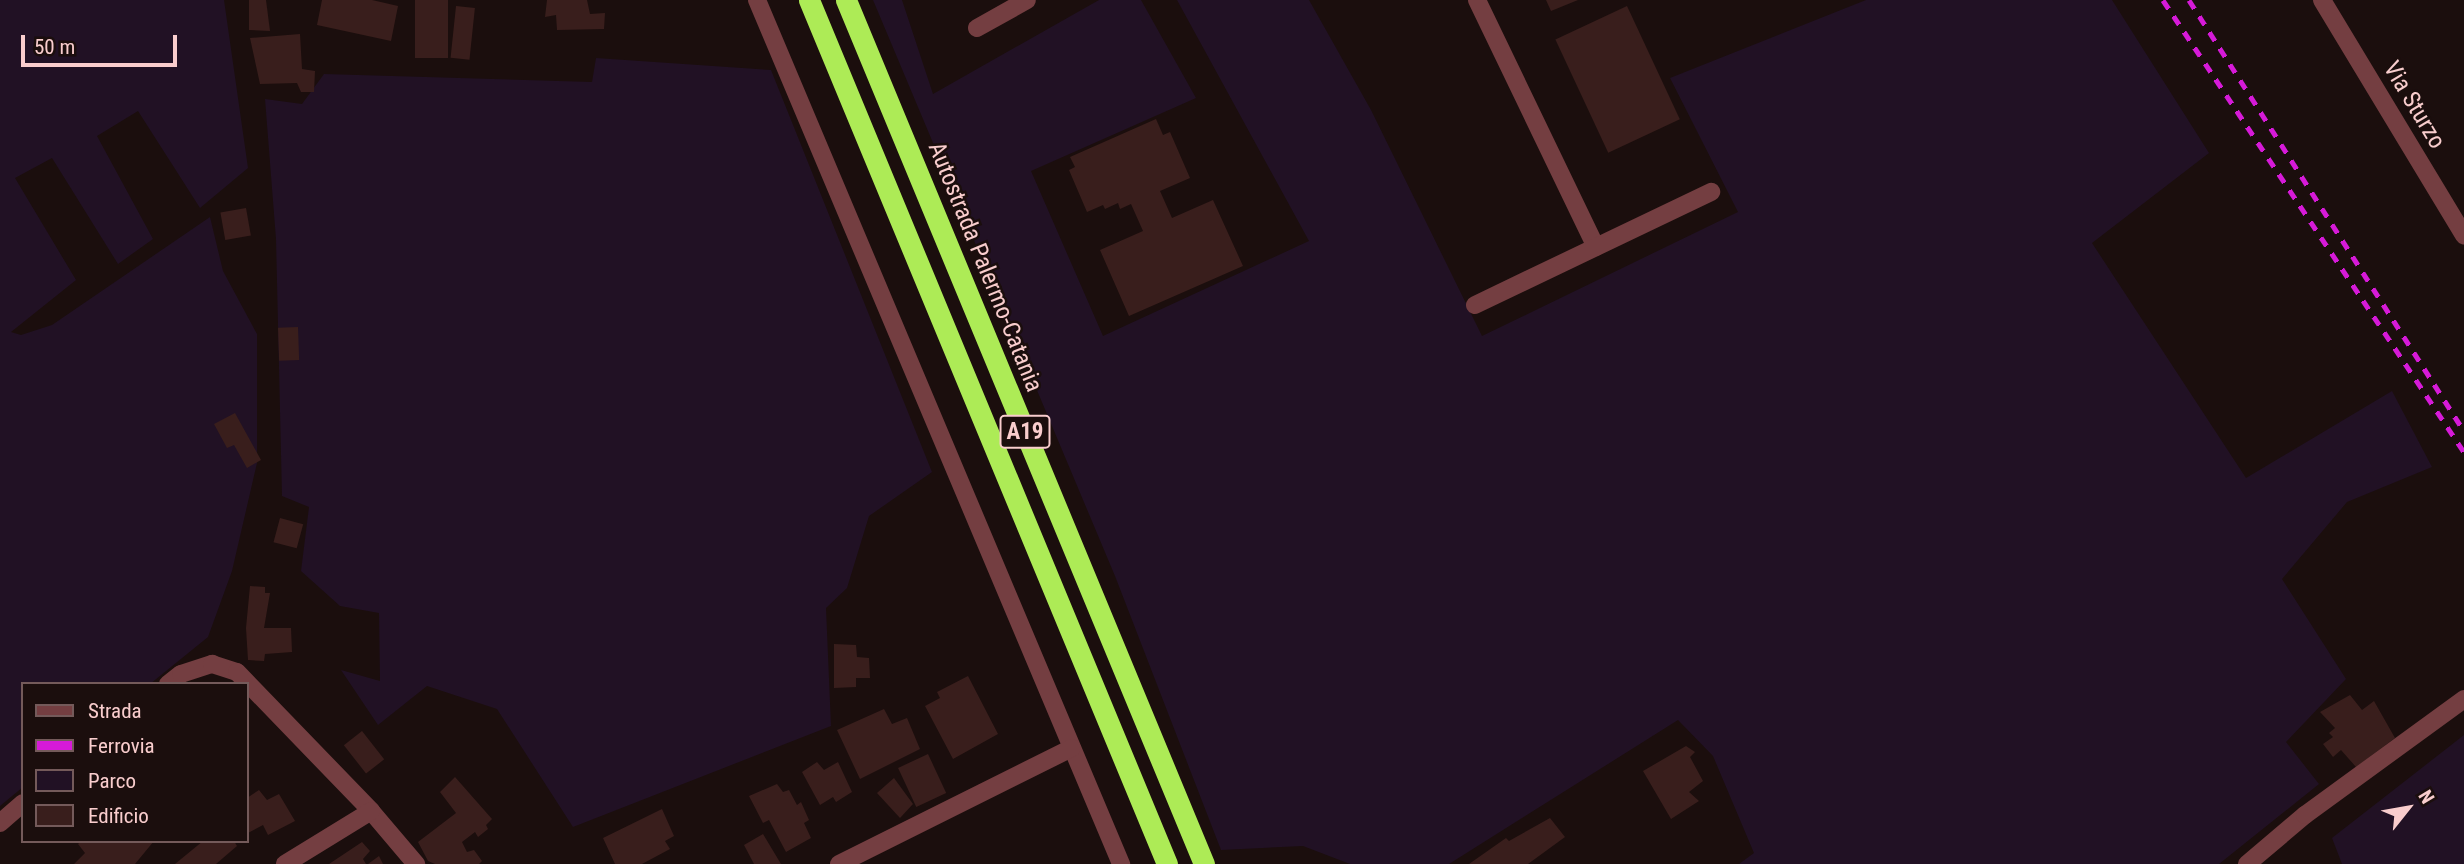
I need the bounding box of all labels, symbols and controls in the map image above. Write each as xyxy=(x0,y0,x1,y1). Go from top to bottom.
scale bar xyxy=(24,21,180,65)
text: 50 m xyxy=(34,35,75,59)
street label: Via Sturzo xyxy=(2377,56,2451,154)
street label: Autostrada Palermo-Catania xyxy=(922,138,1048,396)
road number: A19 xyxy=(999,412,1051,452)
legend xyxy=(21,682,248,843)
text: Strada xyxy=(88,699,142,723)
text: Ferrovia xyxy=(88,734,155,758)
text: Parco xyxy=(88,769,136,793)
north arrow xyxy=(2373,773,2443,843)
text: N xyxy=(2414,786,2439,808)
text: Edificio xyxy=(88,804,149,828)

